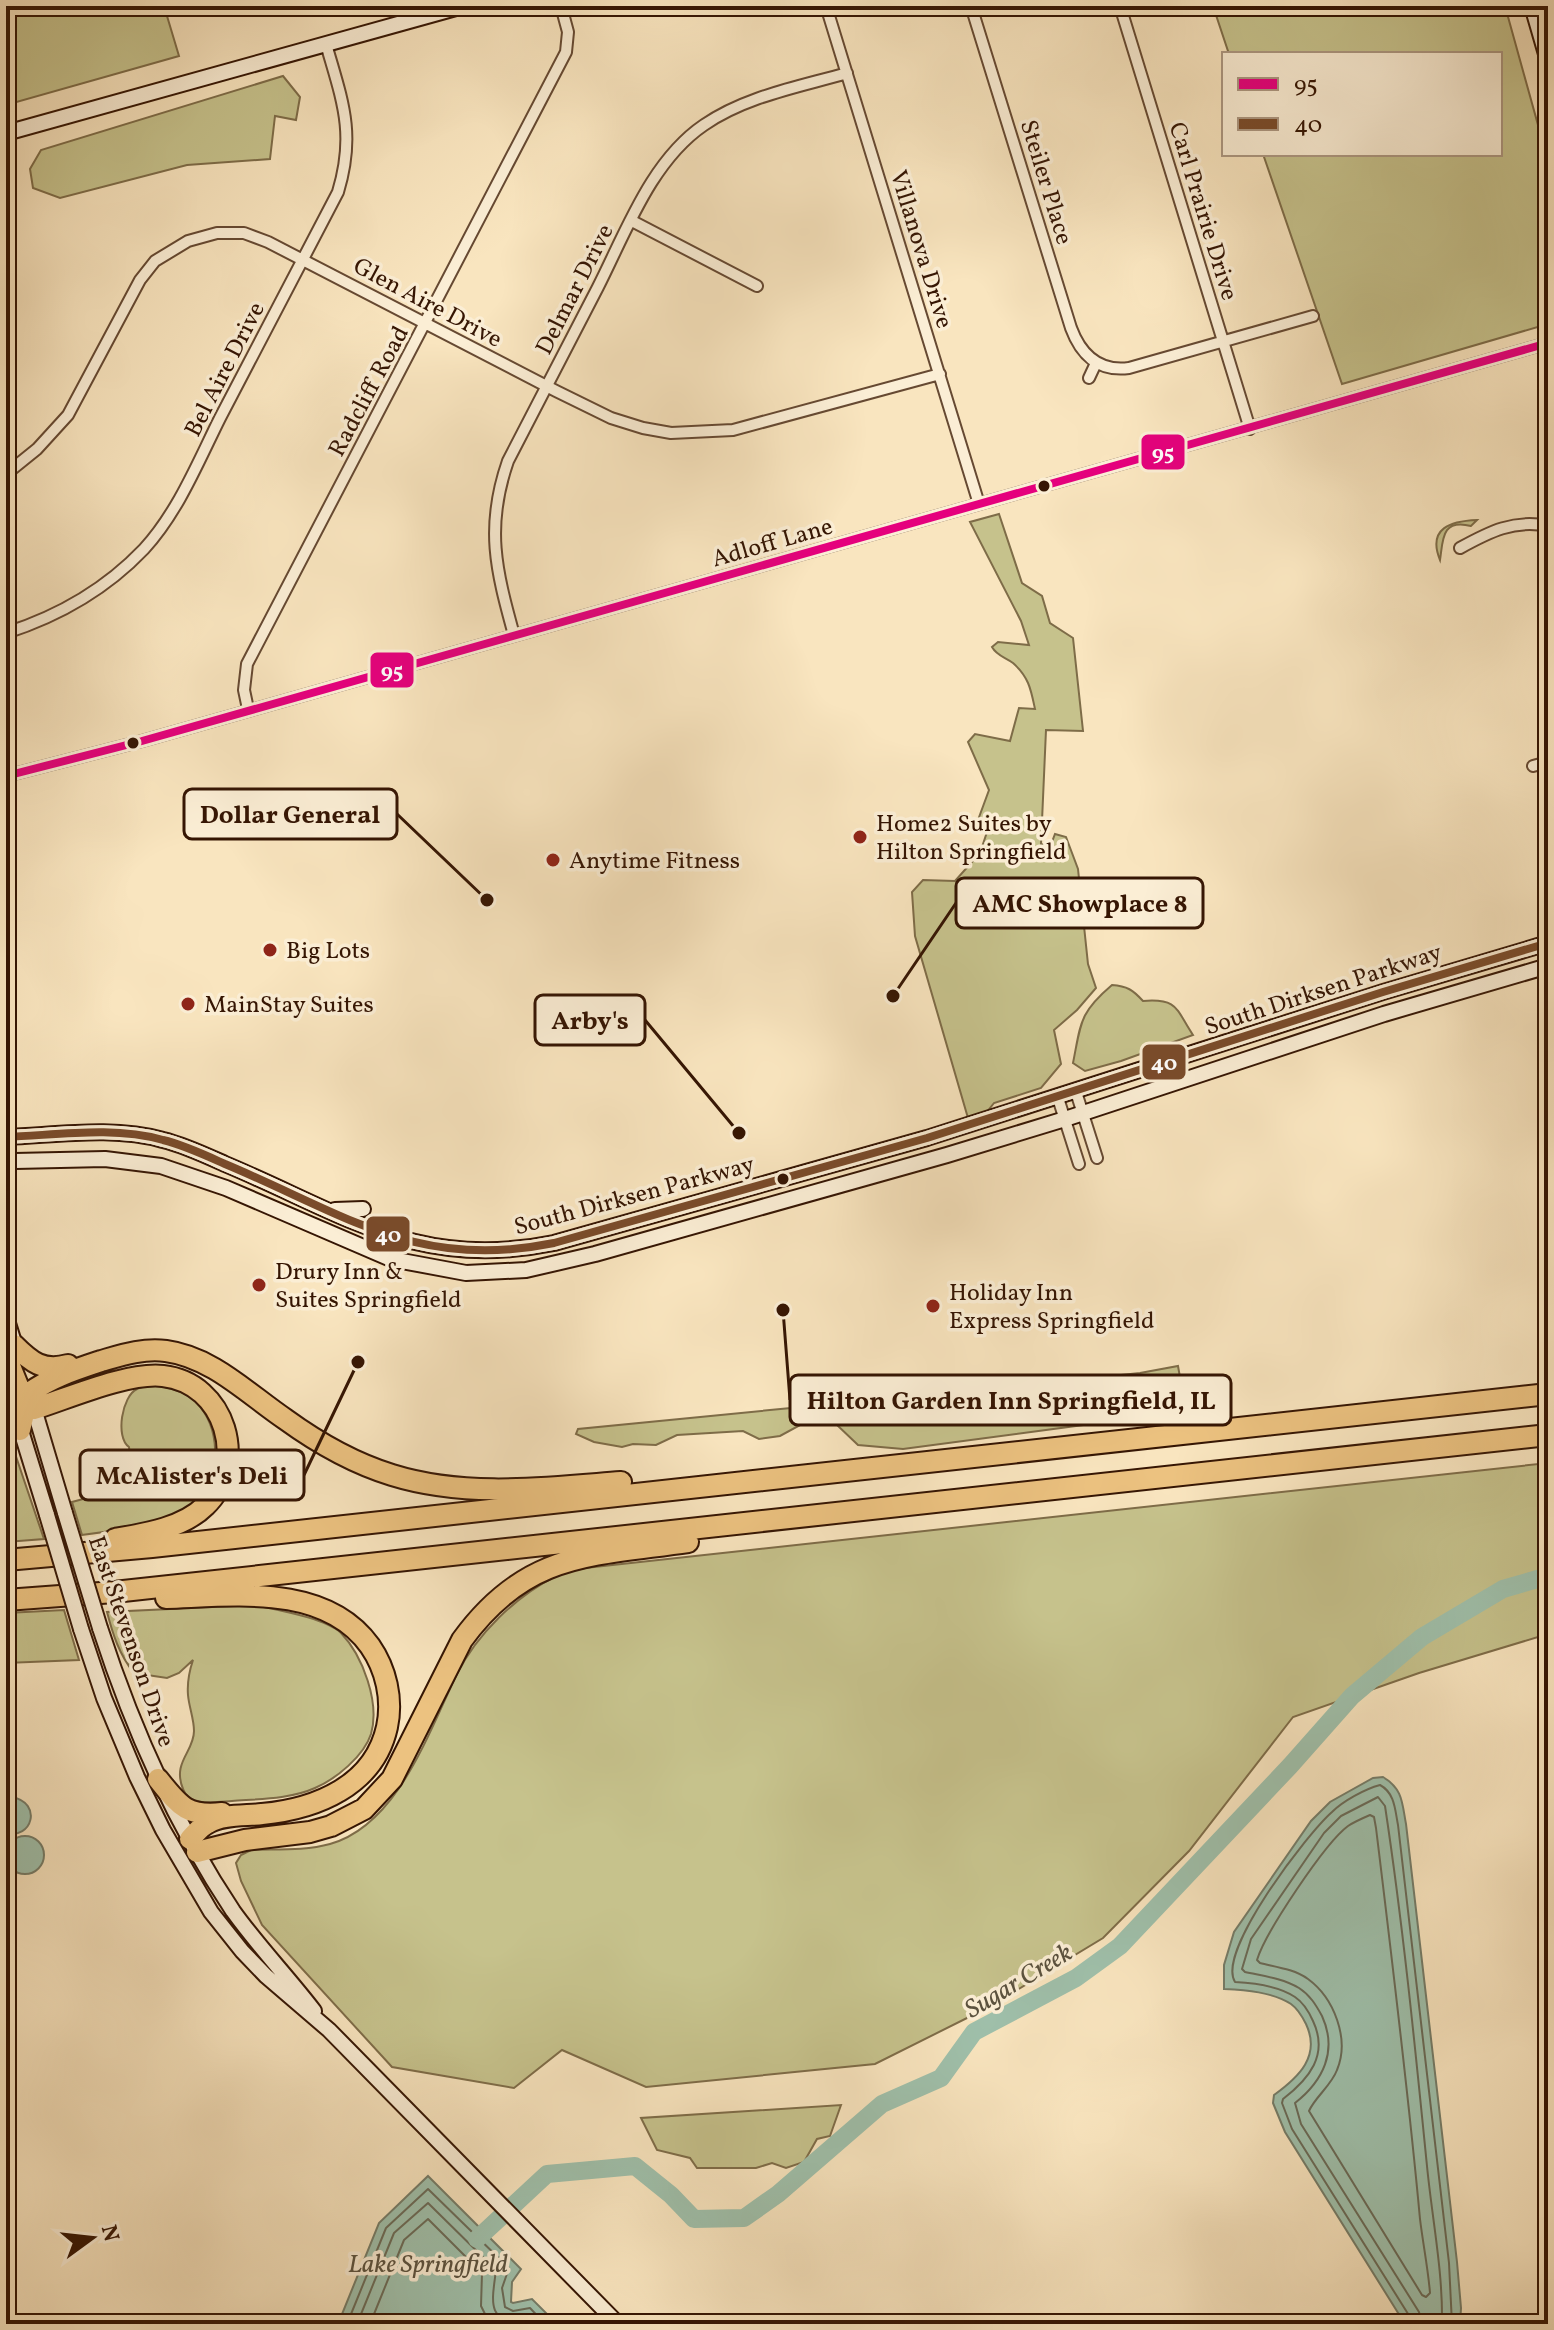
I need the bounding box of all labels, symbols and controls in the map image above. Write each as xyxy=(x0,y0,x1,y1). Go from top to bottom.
legend xyxy=(1222,52,1502,156)
text: 95 xyxy=(1294,69,1318,103)
text: 40 xyxy=(1294,109,1322,143)
street label: Steiler Place xyxy=(1010,116,1080,249)
street label: Carl Prairie Drive xyxy=(1159,118,1245,305)
street label: Villanova Drive xyxy=(880,166,960,333)
street label: Delmar Drive xyxy=(528,219,623,361)
street label: Glen Aire Drive xyxy=(347,250,508,357)
street label: Bel Aire Drive xyxy=(177,297,274,443)
street label: Radcliff Road xyxy=(321,320,419,463)
line badge: 95 xyxy=(1140,433,1186,471)
text: 95 xyxy=(1152,439,1174,470)
unlabelled marker xyxy=(1036,478,1052,494)
street label: Adloff Lane xyxy=(708,510,837,577)
line badge: 95 xyxy=(369,651,415,689)
text: 95 xyxy=(381,657,403,688)
unlabelled marker xyxy=(125,735,141,751)
callout: Dollar General xyxy=(184,789,397,839)
text: Dollar General xyxy=(200,798,380,834)
place label: Home2 Suites by Hilton Springfield xyxy=(876,808,1067,870)
marker: Home2 Suites by Hilton Springfield xyxy=(851,828,869,846)
place label: Anytime Fitness xyxy=(569,845,740,879)
marker: Anytime Fitness xyxy=(544,851,562,869)
callout: AMC Showplace 8 xyxy=(956,878,1203,928)
text: AMC Showplace 8 xyxy=(972,887,1188,923)
place label: Big Lots xyxy=(286,935,370,969)
street label: South Dirksen Parkway xyxy=(1201,936,1447,1045)
marker: Big Lots xyxy=(261,941,279,959)
place label: MainStay Suites xyxy=(204,989,374,1023)
marker: MainStay Suites xyxy=(179,995,197,1013)
callout: Arby's xyxy=(535,995,645,1045)
text: Arby's xyxy=(551,1004,629,1040)
line badge: 40 xyxy=(1141,1043,1187,1081)
text: 40 xyxy=(1151,1049,1177,1080)
street label: South Dirksen Parkway xyxy=(511,1148,758,1245)
unlabelled marker xyxy=(775,1171,791,1187)
line badge: 40 xyxy=(365,1215,411,1253)
text: 40 xyxy=(375,1221,401,1252)
place label: Drury Inn & Suites Springfield xyxy=(275,1256,462,1318)
marker: Drury Inn & Suites Springfield xyxy=(250,1276,268,1294)
place label: Holiday Inn Express Springfield xyxy=(949,1277,1154,1339)
marker: Holiday Inn Express Springfield xyxy=(924,1297,942,1315)
callout: Hilton Garden Inn Springfield, IL xyxy=(790,1375,1231,1425)
text: Hilton Garden Inn Springfield, IL xyxy=(806,1384,1216,1420)
callout: McAlister's Deli xyxy=(80,1450,304,1500)
text: McAlister's Deli xyxy=(96,1459,288,1495)
street label: East Stevenson Drive xyxy=(78,1531,182,1752)
water label: Sugar Creek xyxy=(958,1935,1080,2028)
north arrow xyxy=(52,2198,132,2278)
text: N xyxy=(92,2222,126,2245)
water label: Lake Springfield xyxy=(348,2247,509,2283)

